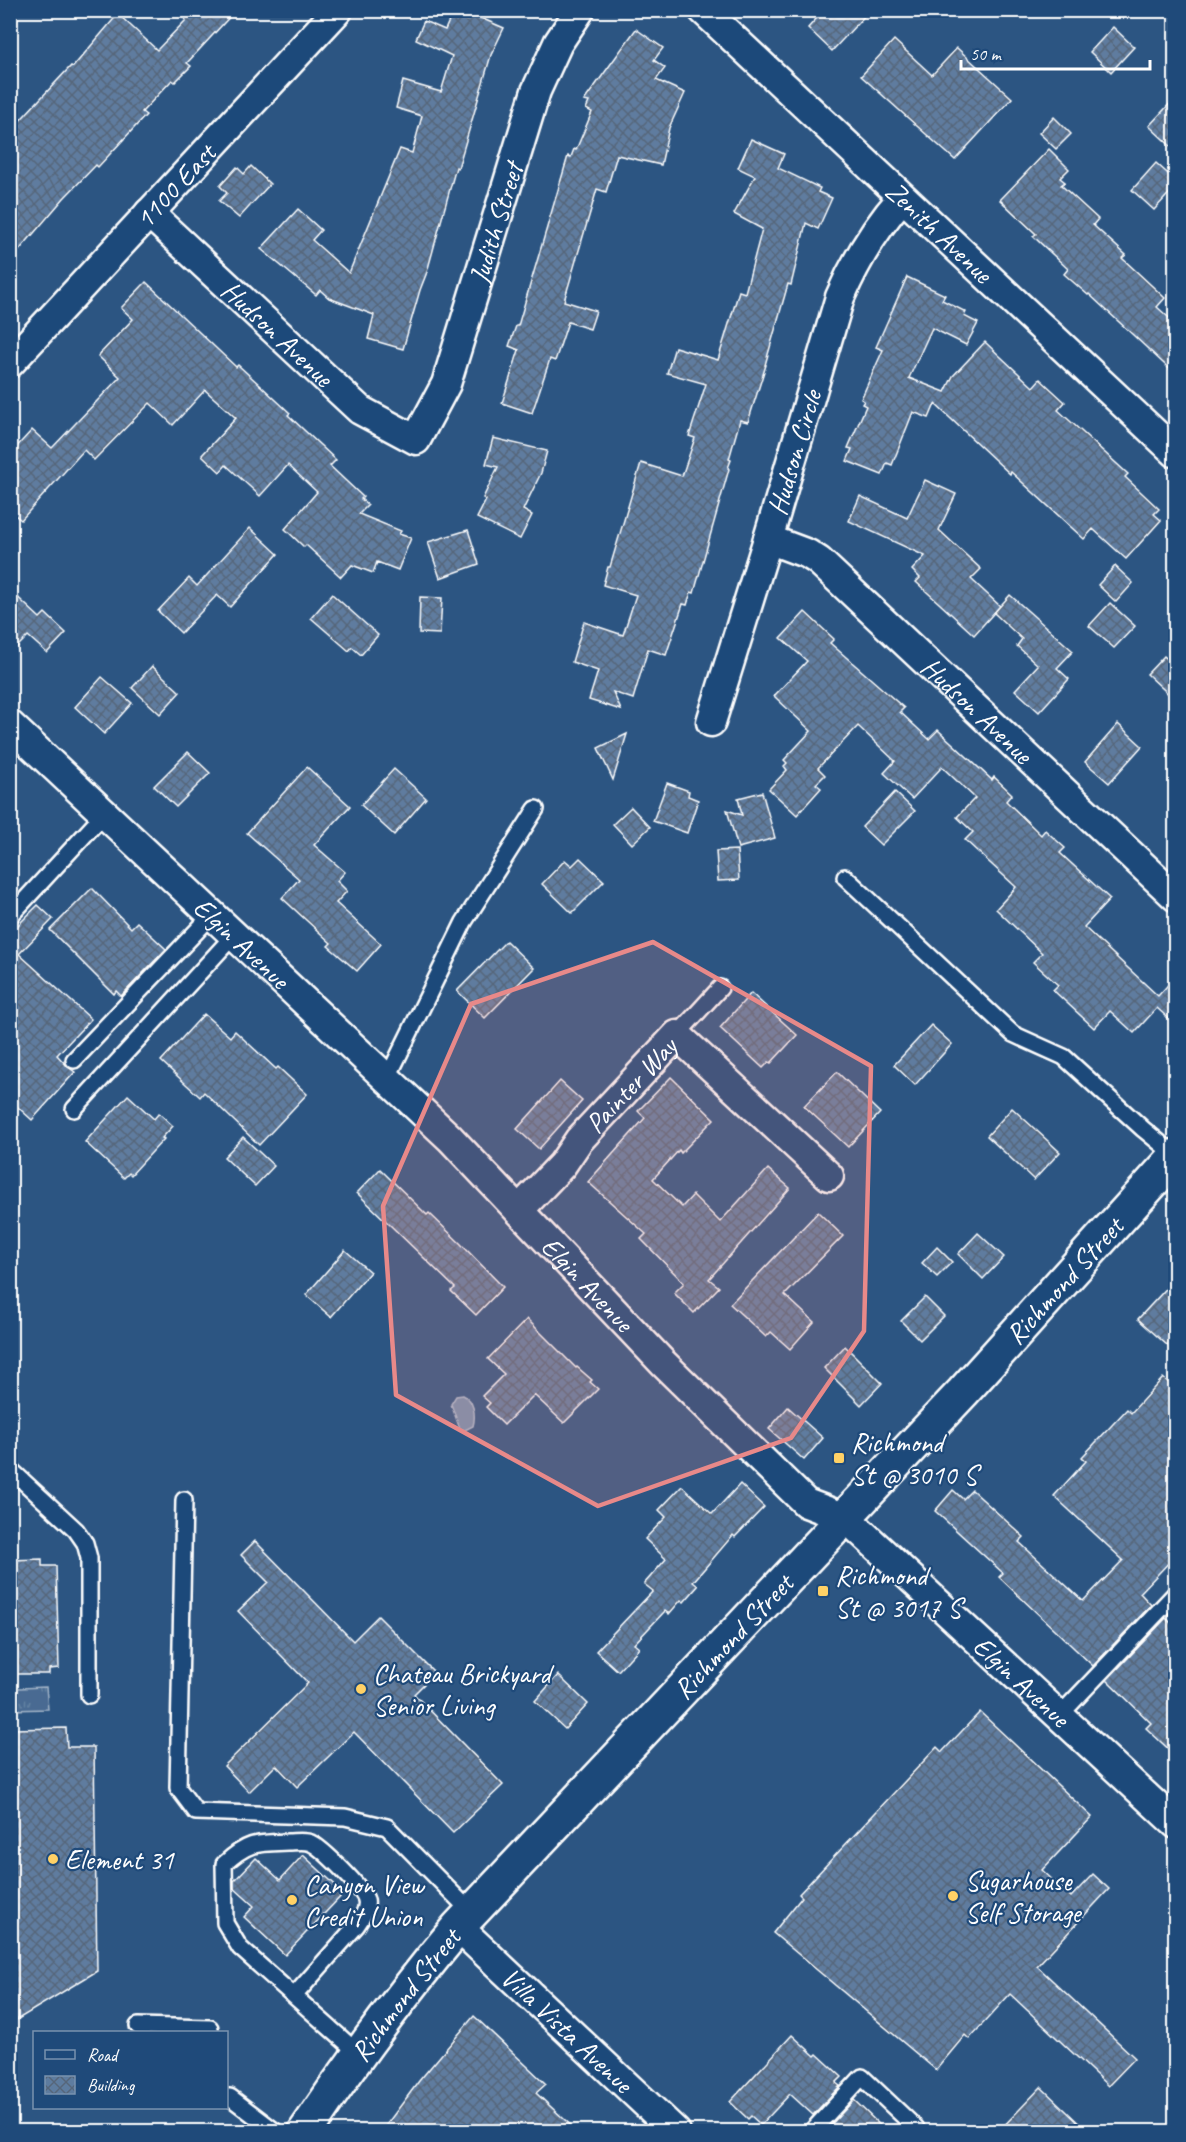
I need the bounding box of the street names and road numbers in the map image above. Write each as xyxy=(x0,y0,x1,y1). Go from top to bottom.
street label: 1100 East xyxy=(127,134,225,236)
street label: Judith Street xyxy=(460,155,532,290)
street label: Zenith Avenue xyxy=(878,173,1001,292)
street label: Hudson Avenue xyxy=(214,273,342,395)
street label: Hudson Circle xyxy=(759,384,830,519)
street label: Hudson Avenue xyxy=(914,649,1041,772)
street label: Elgin Avenue xyxy=(186,890,298,998)
street label: Painter Way xyxy=(578,1028,686,1140)
street label: Richmond Street xyxy=(998,1208,1132,1352)
street label: Elgin Avenue xyxy=(534,1229,642,1340)
street label: Richmond Street xyxy=(666,1564,802,1706)
street label: Elgin Avenue xyxy=(966,1628,1078,1736)
street label: Richmond Street xyxy=(343,1919,470,2068)
street label: Villa Vista Avenue xyxy=(494,1960,641,2102)

